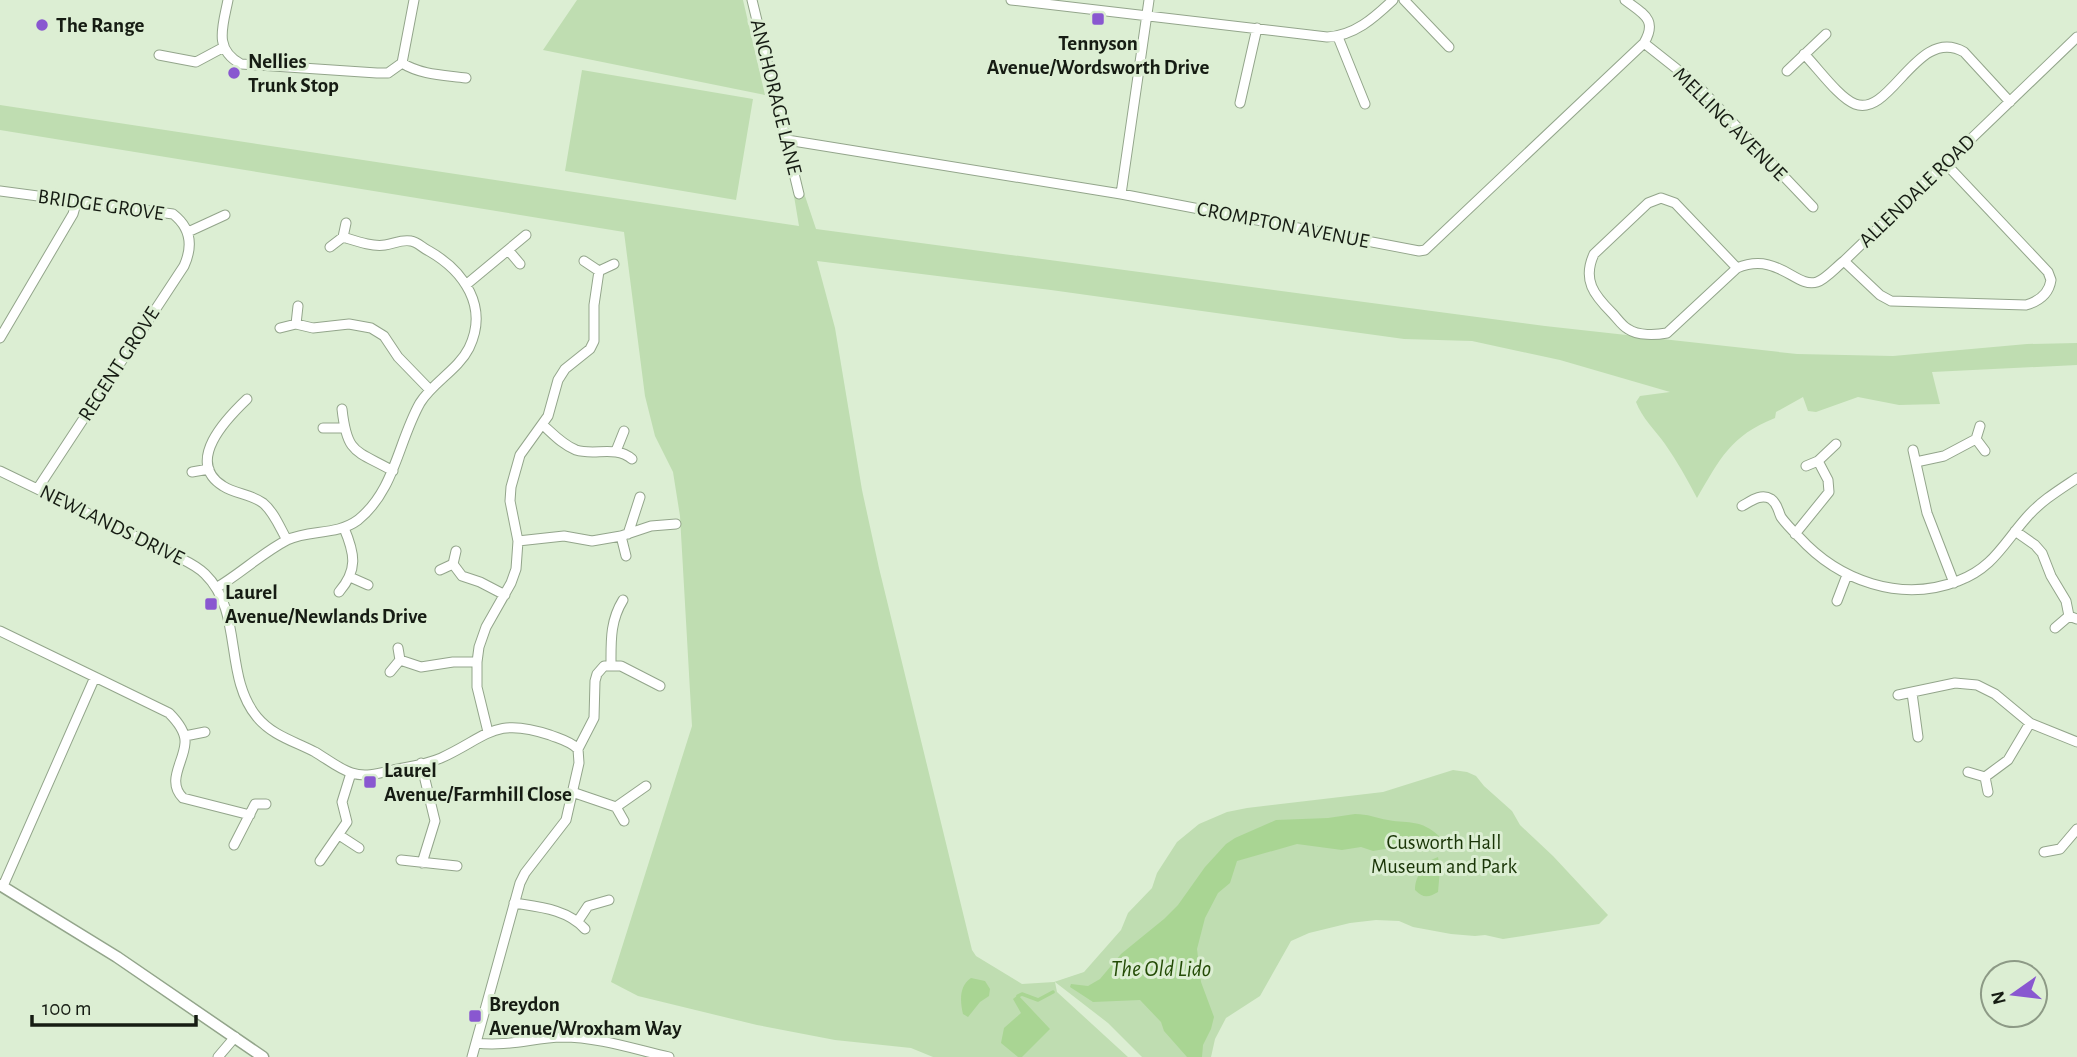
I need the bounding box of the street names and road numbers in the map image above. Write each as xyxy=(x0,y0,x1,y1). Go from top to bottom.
street label: ANCHORAGE LANE xyxy=(747,17,805,177)
street label: MELLING AVENUE xyxy=(1669,63,1791,185)
street label: ALLENDALE ROAD xyxy=(1855,131,1979,251)
street label: BRIDGE GROVE xyxy=(36,186,166,224)
street label: CROMPTON AVENUE xyxy=(1195,198,1371,252)
street label: REGENT GROVE xyxy=(75,303,163,425)
street label: NEWLANDS DRIVE xyxy=(36,481,188,569)

